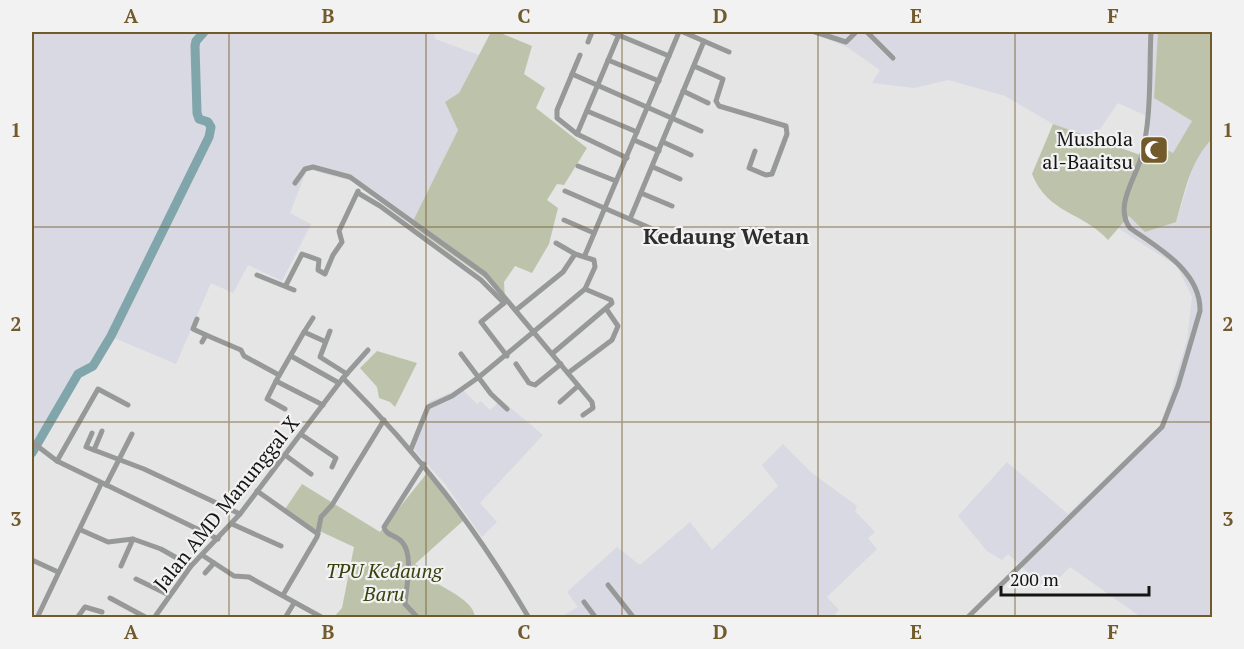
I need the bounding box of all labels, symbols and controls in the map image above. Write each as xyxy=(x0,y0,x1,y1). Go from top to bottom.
text: A xyxy=(124,2,139,29)
text: B xyxy=(322,2,335,29)
text: C xyxy=(517,2,531,29)
text: D xyxy=(713,2,727,29)
text: E xyxy=(910,2,922,29)
text: F xyxy=(1107,2,1119,29)
text: 1 xyxy=(10,116,22,143)
text: 1 xyxy=(1222,116,1234,143)
place label: Mushola al-Baaitsu xyxy=(1042,125,1133,175)
mosque icon: Mushola al-Baaitsu xyxy=(1138,134,1170,166)
district label: Kedaung Wetan xyxy=(643,221,809,250)
text: 2 xyxy=(10,310,22,337)
text: 2 xyxy=(1222,310,1234,337)
street label: Jalan AMD Manunggal X xyxy=(147,410,305,596)
text: 3 xyxy=(10,505,22,532)
text: 3 xyxy=(1222,505,1234,532)
park label: TPU Kedaung Baru xyxy=(326,557,443,607)
scale bar xyxy=(1001,559,1150,597)
text: 200 m xyxy=(1010,567,1059,591)
text: A xyxy=(124,618,139,645)
text: B xyxy=(322,618,335,645)
text: C xyxy=(517,618,531,645)
text: D xyxy=(713,618,727,645)
text: E xyxy=(910,618,922,645)
text: F xyxy=(1107,618,1119,645)

